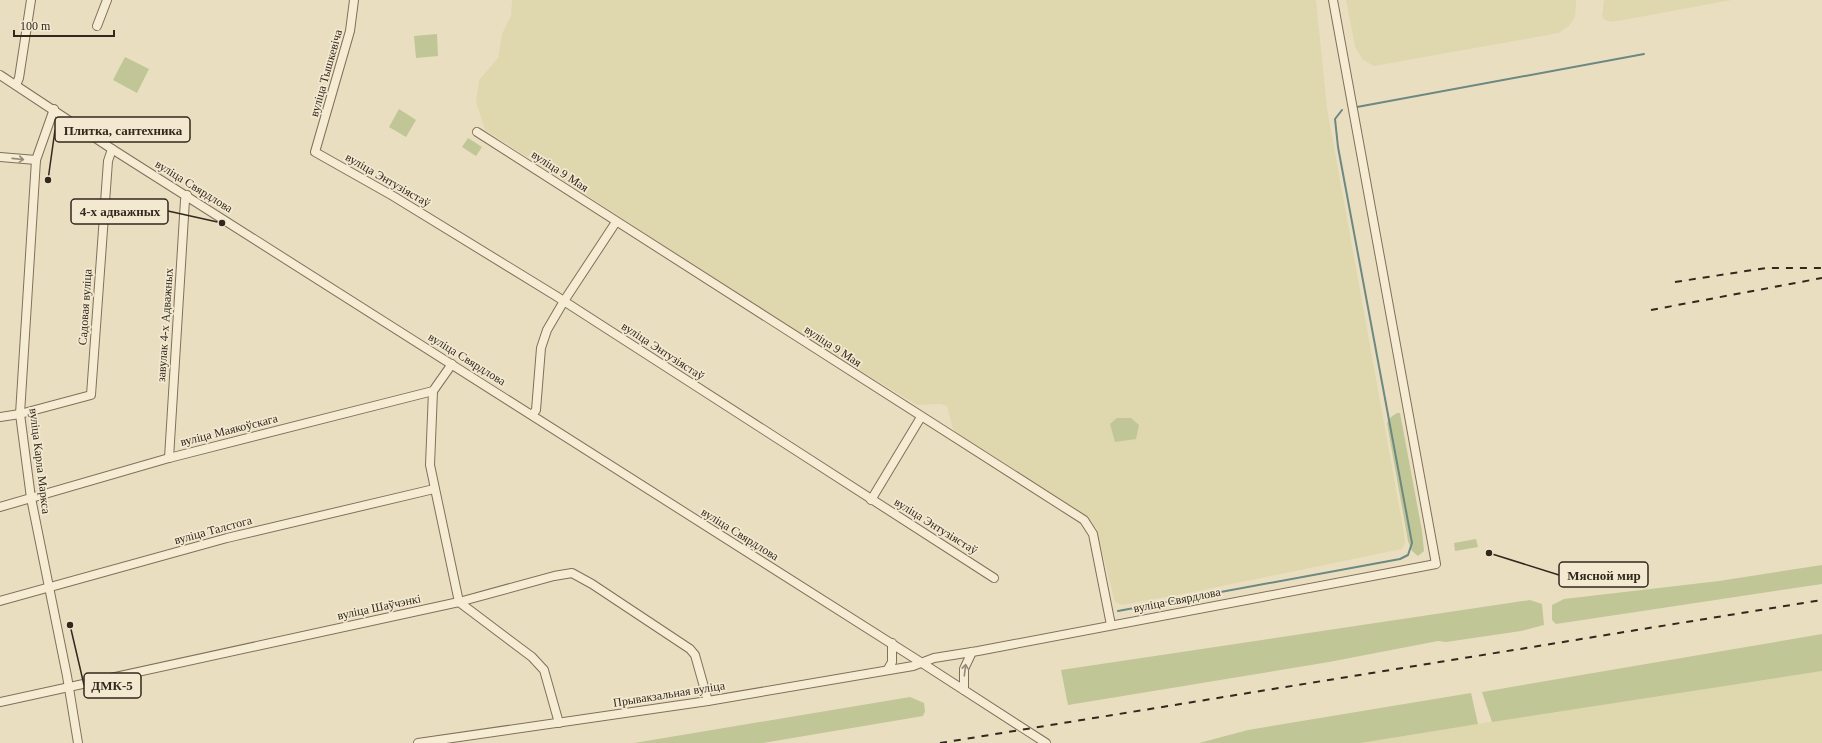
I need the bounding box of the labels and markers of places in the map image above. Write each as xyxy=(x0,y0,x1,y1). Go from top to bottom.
callout: Плитка, сантехника xyxy=(55,117,190,142)
callout: 4-х адважных xyxy=(71,199,168,224)
callout: Мясной мир xyxy=(1559,562,1648,587)
callout: ДМК-5 xyxy=(84,673,141,698)

